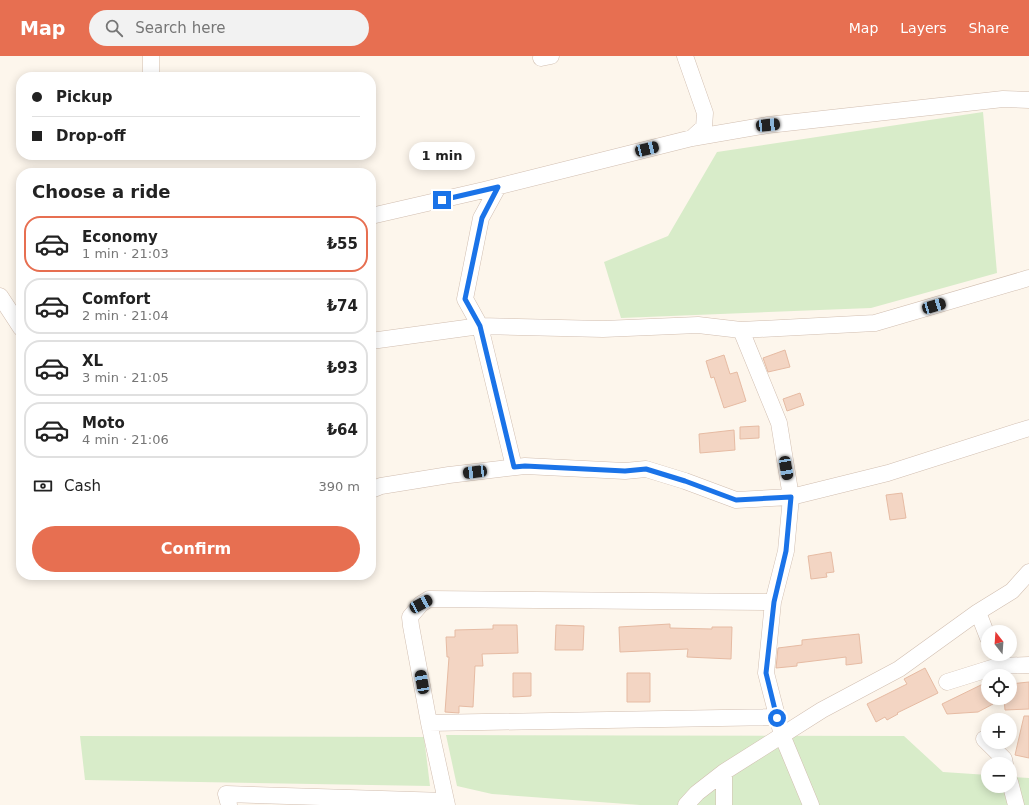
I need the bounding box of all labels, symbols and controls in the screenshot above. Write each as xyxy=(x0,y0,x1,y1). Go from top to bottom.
search box xyxy=(89,10,369,46)
text: Map xyxy=(20,17,65,39)
icon: search xyxy=(103,17,125,39)
text: Search here xyxy=(135,19,225,37)
text: Map xyxy=(849,20,878,36)
text: Layers xyxy=(900,20,947,36)
text: Share xyxy=(969,20,1009,36)
text: Pickup xyxy=(56,88,112,106)
car xyxy=(755,118,781,132)
text: Drop-off xyxy=(56,127,126,145)
car xyxy=(634,140,660,158)
callout: 1 min xyxy=(409,142,475,170)
text: 1 min xyxy=(422,148,462,163)
text: Choose a ride xyxy=(32,181,171,202)
route end xyxy=(433,191,451,209)
icon: car xyxy=(34,226,70,262)
text: Economy xyxy=(82,228,158,246)
text: ₺55 xyxy=(327,235,358,253)
text: 1 min · 21:03 xyxy=(82,246,169,261)
icon: car xyxy=(34,288,70,324)
text: Comfort xyxy=(82,290,150,308)
text: ₺74 xyxy=(327,297,358,315)
car xyxy=(921,297,947,315)
text: 2 min · 21:04 xyxy=(82,308,169,323)
icon: car xyxy=(34,350,70,386)
text: XL xyxy=(82,352,103,370)
text: ₺93 xyxy=(327,359,358,377)
text: 3 min · 21:05 xyxy=(82,370,169,385)
icon: car xyxy=(34,412,70,448)
text: Moto xyxy=(82,414,125,432)
text: ₺64 xyxy=(327,421,358,439)
text: 4 min · 21:06 xyxy=(82,432,169,447)
car xyxy=(778,455,794,481)
car xyxy=(462,465,488,479)
icon: cash xyxy=(32,475,54,497)
text: Cash xyxy=(64,477,101,495)
text: 390 m xyxy=(318,479,360,494)
button: Confirm xyxy=(32,526,360,572)
car xyxy=(408,593,434,615)
north arrow xyxy=(981,625,1017,661)
map controls xyxy=(981,625,1017,793)
car xyxy=(414,669,430,695)
button: locate xyxy=(981,669,1017,705)
route start xyxy=(768,709,786,727)
button: + xyxy=(981,713,1017,749)
button: − xyxy=(981,757,1017,793)

